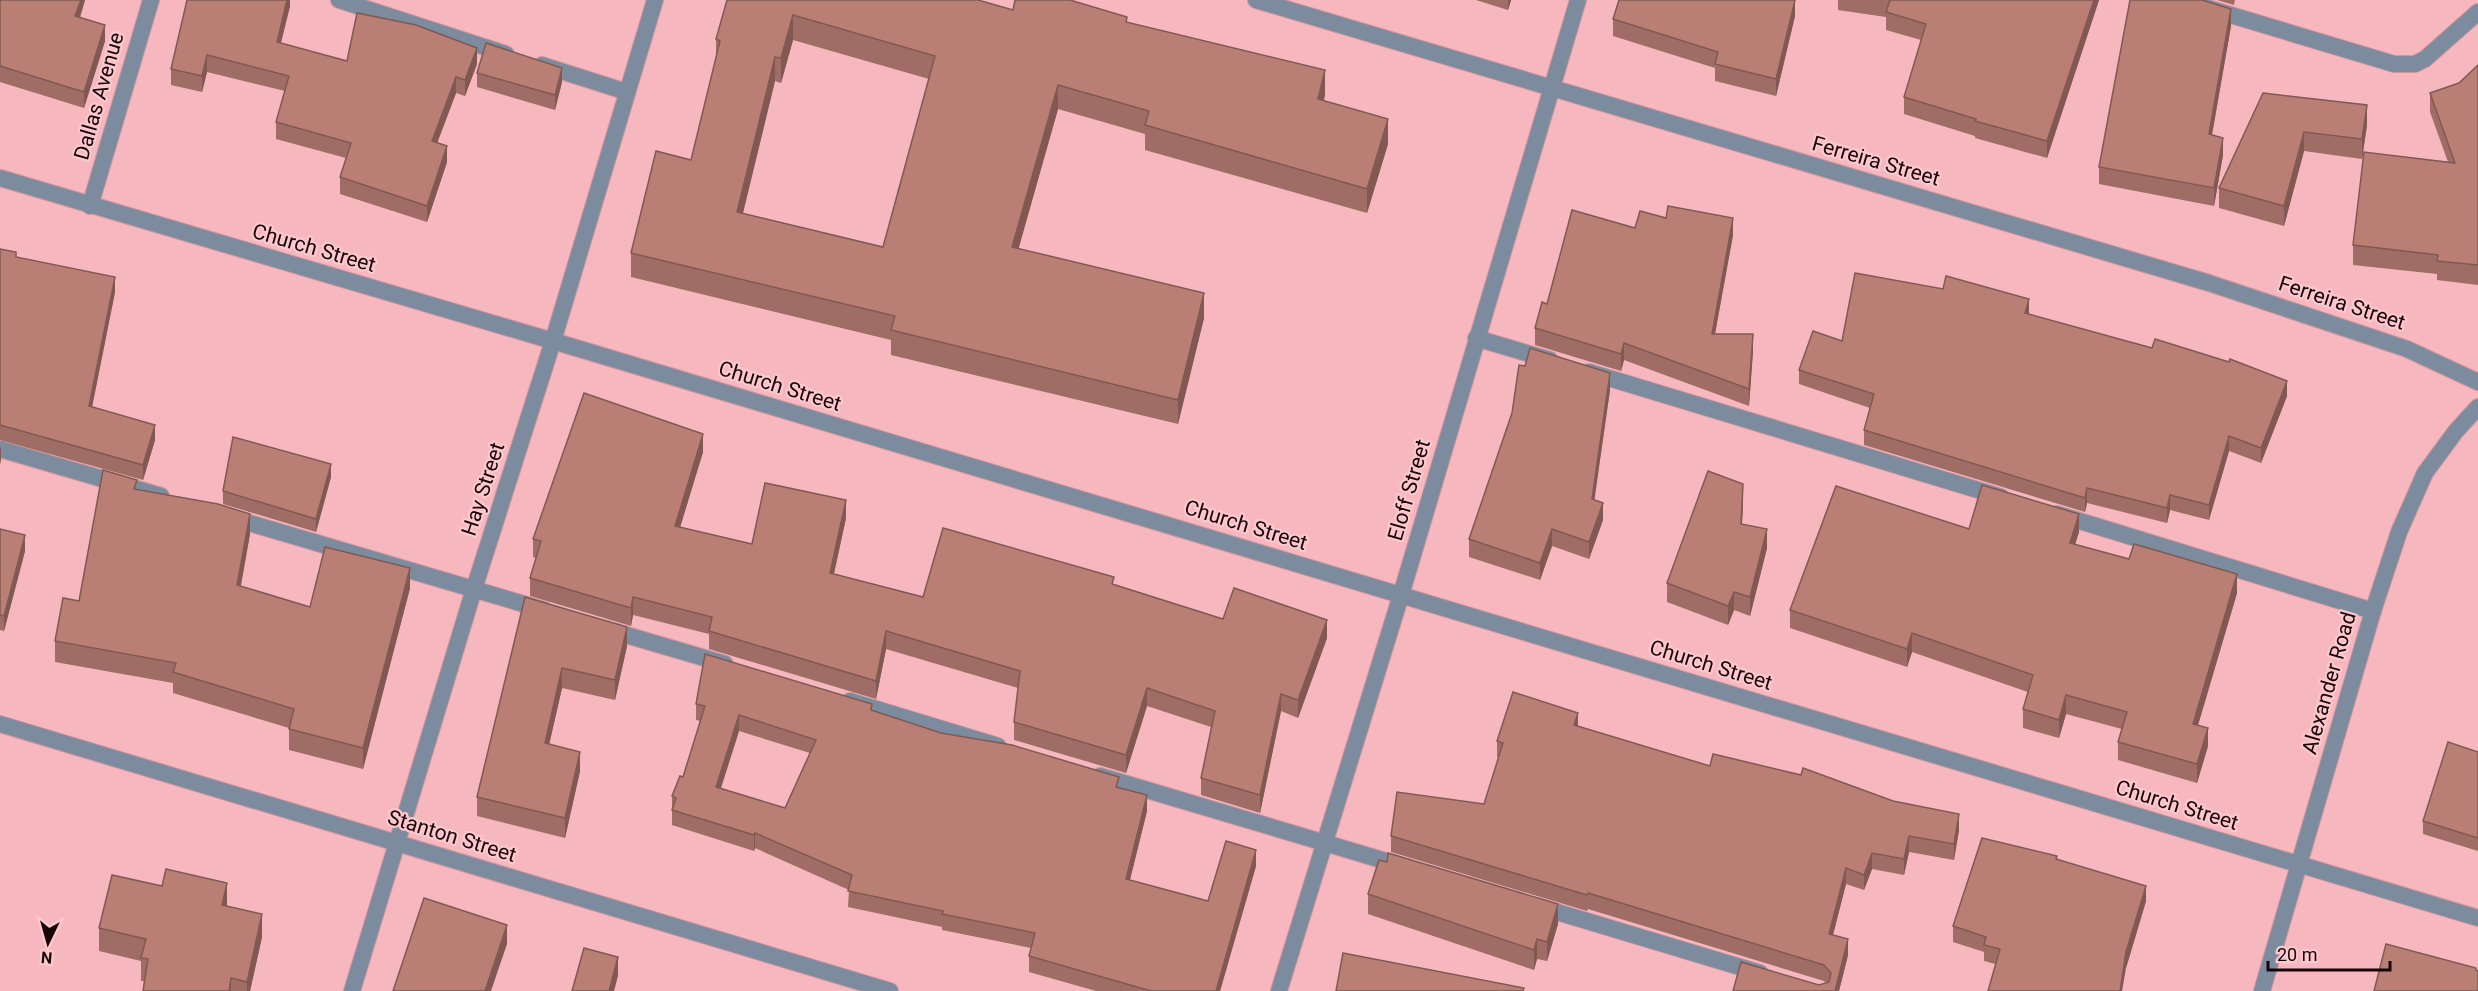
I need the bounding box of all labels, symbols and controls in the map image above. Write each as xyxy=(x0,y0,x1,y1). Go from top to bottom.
street label: Dallas Avenue xyxy=(69,29,129,163)
street label: Ferreira Street xyxy=(1809,131,1943,191)
street label: Church Street xyxy=(250,219,378,277)
street label: Ferreira Street xyxy=(2276,271,2408,335)
street label: Church Street xyxy=(716,356,844,416)
street label: Eloff Street xyxy=(1383,436,1435,543)
street label: Hay Street xyxy=(457,439,509,539)
street label: Church Street xyxy=(1182,495,1310,555)
street label: Alexander Road xyxy=(2297,609,2361,757)
street label: Church Street xyxy=(1647,635,1775,695)
street label: Church Street xyxy=(2113,775,2241,835)
street label: Stanton Street xyxy=(385,805,519,867)
north arrow xyxy=(18,913,78,973)
scale bar xyxy=(2268,934,2390,972)
text: 20 m xyxy=(2277,944,2317,965)
text: N xyxy=(40,947,53,967)

